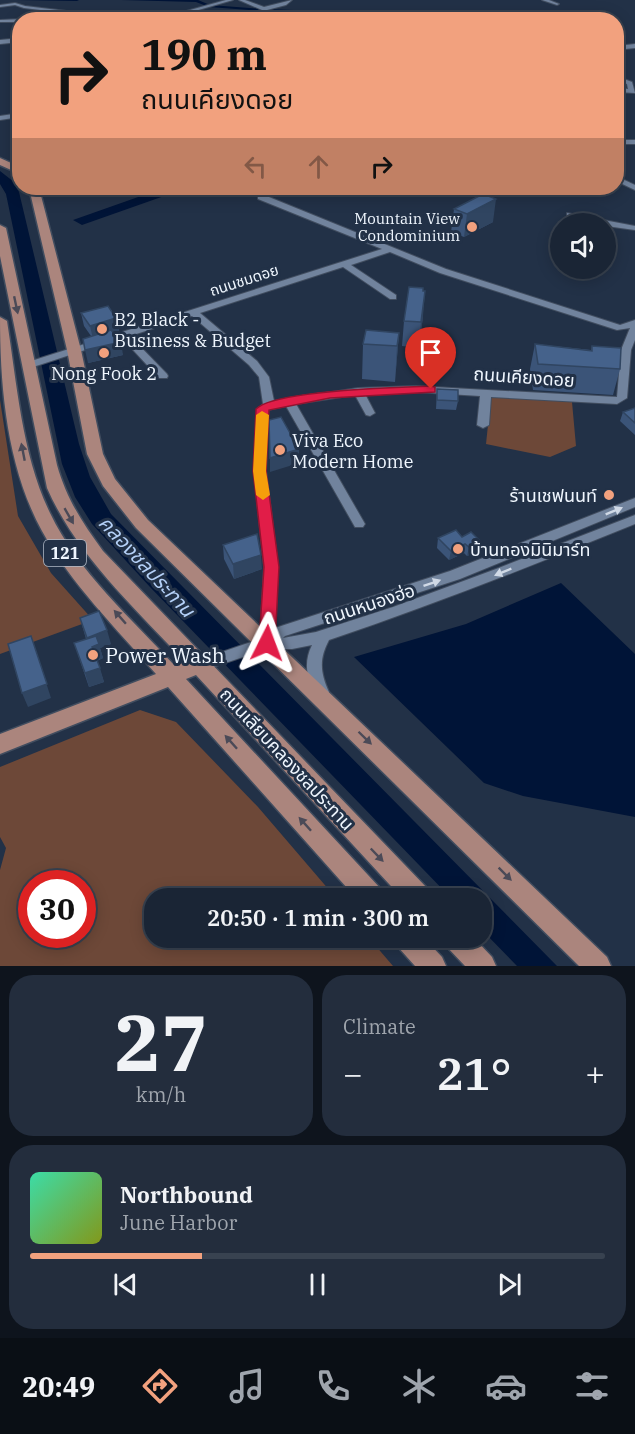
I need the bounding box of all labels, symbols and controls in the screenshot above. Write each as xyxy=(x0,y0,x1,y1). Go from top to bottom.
text: 190 m xyxy=(141,27,267,82)
icon: right xyxy=(42,36,120,114)
text: ถนนเคียงดอย xyxy=(141,81,293,116)
icon: left xyxy=(239,150,272,183)
icon: ahead xyxy=(302,150,335,183)
icon: right xyxy=(365,150,398,183)
place label: Mountain View Condominium xyxy=(354,209,460,245)
map controls xyxy=(550,213,616,279)
button: sound xyxy=(550,213,616,279)
marker: Mountain View Condominium xyxy=(465,220,479,234)
street label: ถนนชมดอย xyxy=(207,260,281,300)
one-way arrow xyxy=(12,296,21,315)
place label: B2 Black - Business & Budget xyxy=(114,308,271,352)
marker: B2 Black - Business & Budget xyxy=(95,322,109,336)
pin xyxy=(405,327,456,389)
icon: arrive xyxy=(414,336,447,369)
marker: Nong Fook 2 xyxy=(97,346,111,360)
place label: Nong Fook 2 xyxy=(51,362,157,385)
street label: ถนนเคียงดอย xyxy=(473,362,575,392)
place label: Viva Eco Modern Home xyxy=(292,429,413,473)
one-way arrow xyxy=(18,442,27,461)
marker: Viva Eco Modern Home xyxy=(273,443,287,457)
place label: ร้านเชฟนนท์ xyxy=(510,484,597,507)
marker: ร้านเชฟนนท์ xyxy=(602,488,616,502)
one-way arrow xyxy=(605,506,623,516)
one-way arrow xyxy=(64,508,74,525)
water label: คลองชลประทาน xyxy=(93,509,202,624)
place label: บ้านทองมินิมาร์ท xyxy=(470,538,590,561)
road number: 121 xyxy=(44,540,86,566)
marker: บ้านทองมินิมาร์ท xyxy=(451,542,465,556)
one-way arrow xyxy=(494,568,512,577)
one-way arrow xyxy=(424,577,442,587)
street label: ถนนหนองฮ่อ xyxy=(320,578,418,630)
one-way arrow xyxy=(113,609,126,625)
position arrow xyxy=(235,611,299,675)
place label: Power Wash xyxy=(105,641,225,669)
marker: Power Wash xyxy=(86,648,100,662)
street label: ถนนเลียบคลองชลประทาน xyxy=(215,683,359,835)
one-way arrow xyxy=(358,731,372,745)
one-way arrow xyxy=(224,735,238,750)
one-way arrow xyxy=(299,817,312,832)
one-way arrow xyxy=(370,847,384,861)
one-way arrow xyxy=(498,867,512,882)
speed limit sign: 30 xyxy=(18,870,96,948)
text: 20:50 · 1 min · 300 m xyxy=(207,903,429,932)
text: 27 xyxy=(114,991,208,1092)
text: Climate xyxy=(343,1013,416,1040)
text: 21° xyxy=(436,1044,512,1102)
text: − xyxy=(343,1052,363,1095)
text: + xyxy=(585,1052,605,1095)
text: km/h xyxy=(136,1081,186,1108)
text: Northbound xyxy=(120,1180,253,1209)
text: June Harbor xyxy=(120,1209,237,1236)
icon: previous xyxy=(109,1268,142,1301)
icon: pause xyxy=(301,1268,334,1301)
icon: next xyxy=(493,1268,526,1301)
icon: directions xyxy=(139,1365,181,1407)
icon: music xyxy=(226,1365,268,1407)
icon: phone xyxy=(312,1365,354,1407)
icon: climate xyxy=(398,1365,440,1407)
icon: car xyxy=(485,1365,527,1407)
icon: filters xyxy=(571,1365,613,1407)
text: 20:49 xyxy=(22,1369,95,1404)

